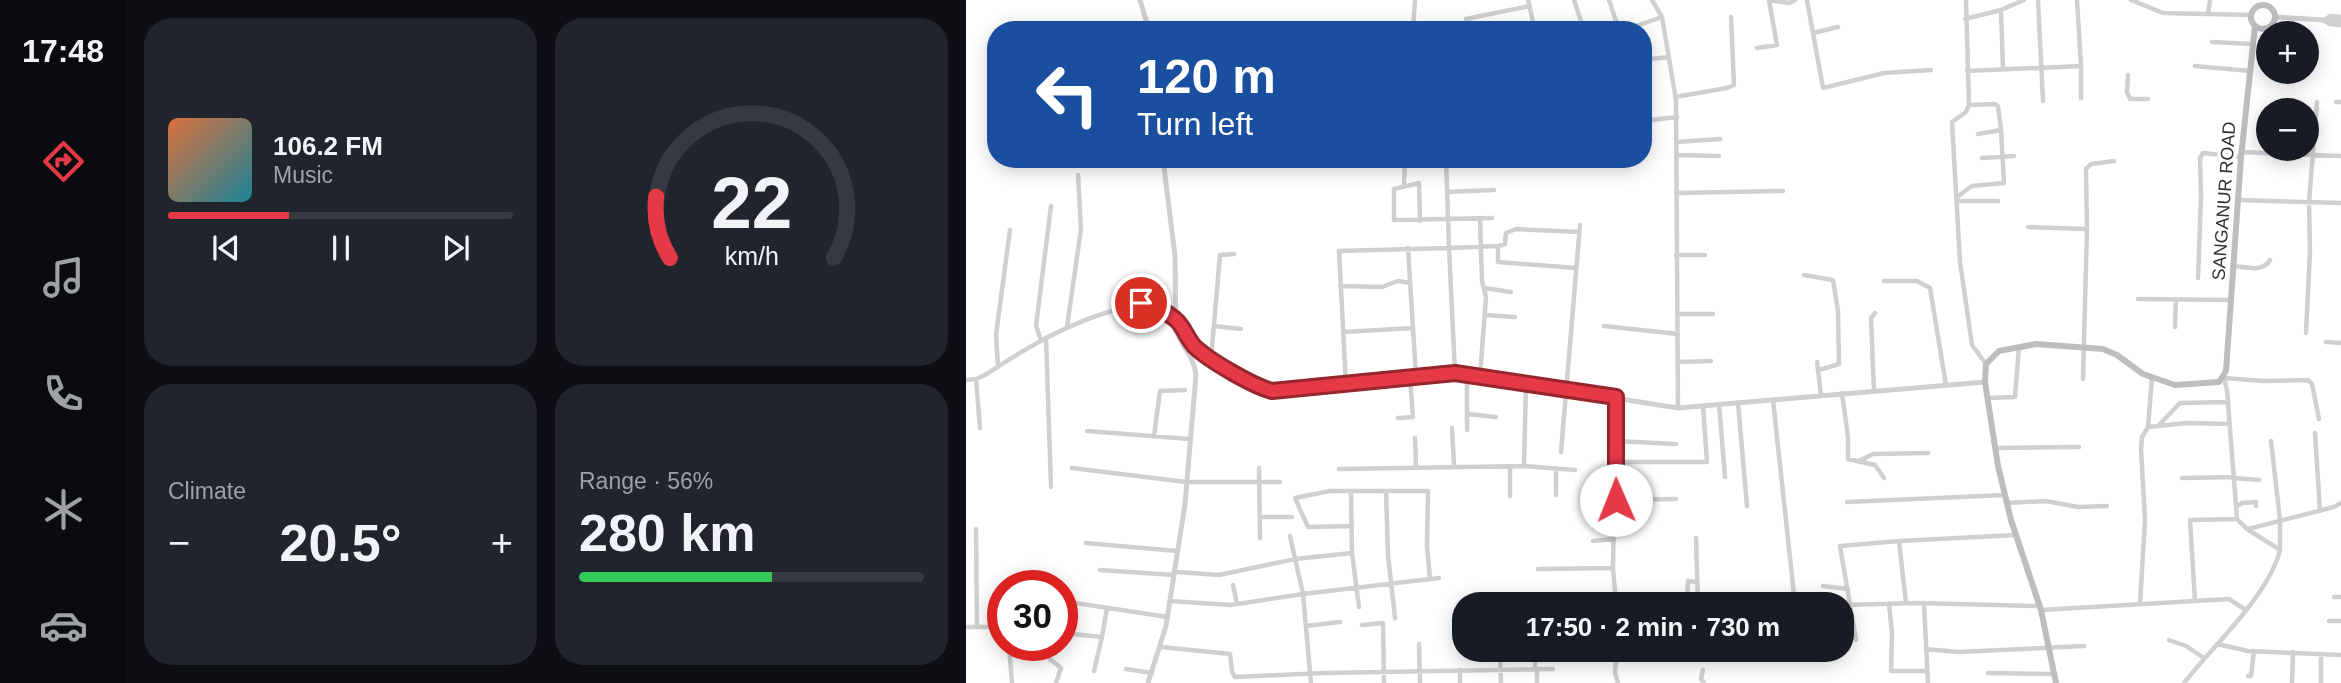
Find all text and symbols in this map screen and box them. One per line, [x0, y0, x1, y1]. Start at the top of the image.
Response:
map controls [2256, 21, 2319, 161]
button: + [2256, 21, 2319, 84]
text: 17:48 [22, 33, 104, 69]
icon: left [1022, 49, 1113, 140]
text: 120 m [1137, 49, 1276, 103]
button: − [2256, 98, 2319, 161]
text: Turn left [1137, 106, 1253, 142]
street label: SANGANUR ROAD [2208, 121, 2240, 281]
text: 106.2 FM [273, 131, 383, 161]
icon: directions [39, 137, 88, 186]
text: Music [273, 162, 333, 188]
text: 22 [711, 163, 792, 244]
icon: previous [207, 229, 245, 267]
icon: pause [322, 229, 360, 267]
icon: next [437, 229, 475, 267]
text: km/h [724, 242, 779, 270]
icon: music [39, 253, 88, 302]
pin [1111, 273, 1171, 333]
icon: arrive [1122, 284, 1160, 322]
icon: phone [39, 369, 88, 418]
position arrow [1579, 463, 1653, 537]
text: Range · 56% [579, 468, 713, 494]
text: Climate [168, 478, 246, 504]
icon: climate [39, 485, 88, 534]
text: 280 km [579, 504, 755, 562]
text: 20.5° [279, 514, 402, 572]
text: − [168, 522, 190, 564]
text: + [491, 522, 513, 564]
speed limit sign: 30 [987, 570, 1078, 661]
icon: car [39, 601, 88, 650]
text: 17:50 · 2 min · 730 m [1526, 612, 1780, 642]

